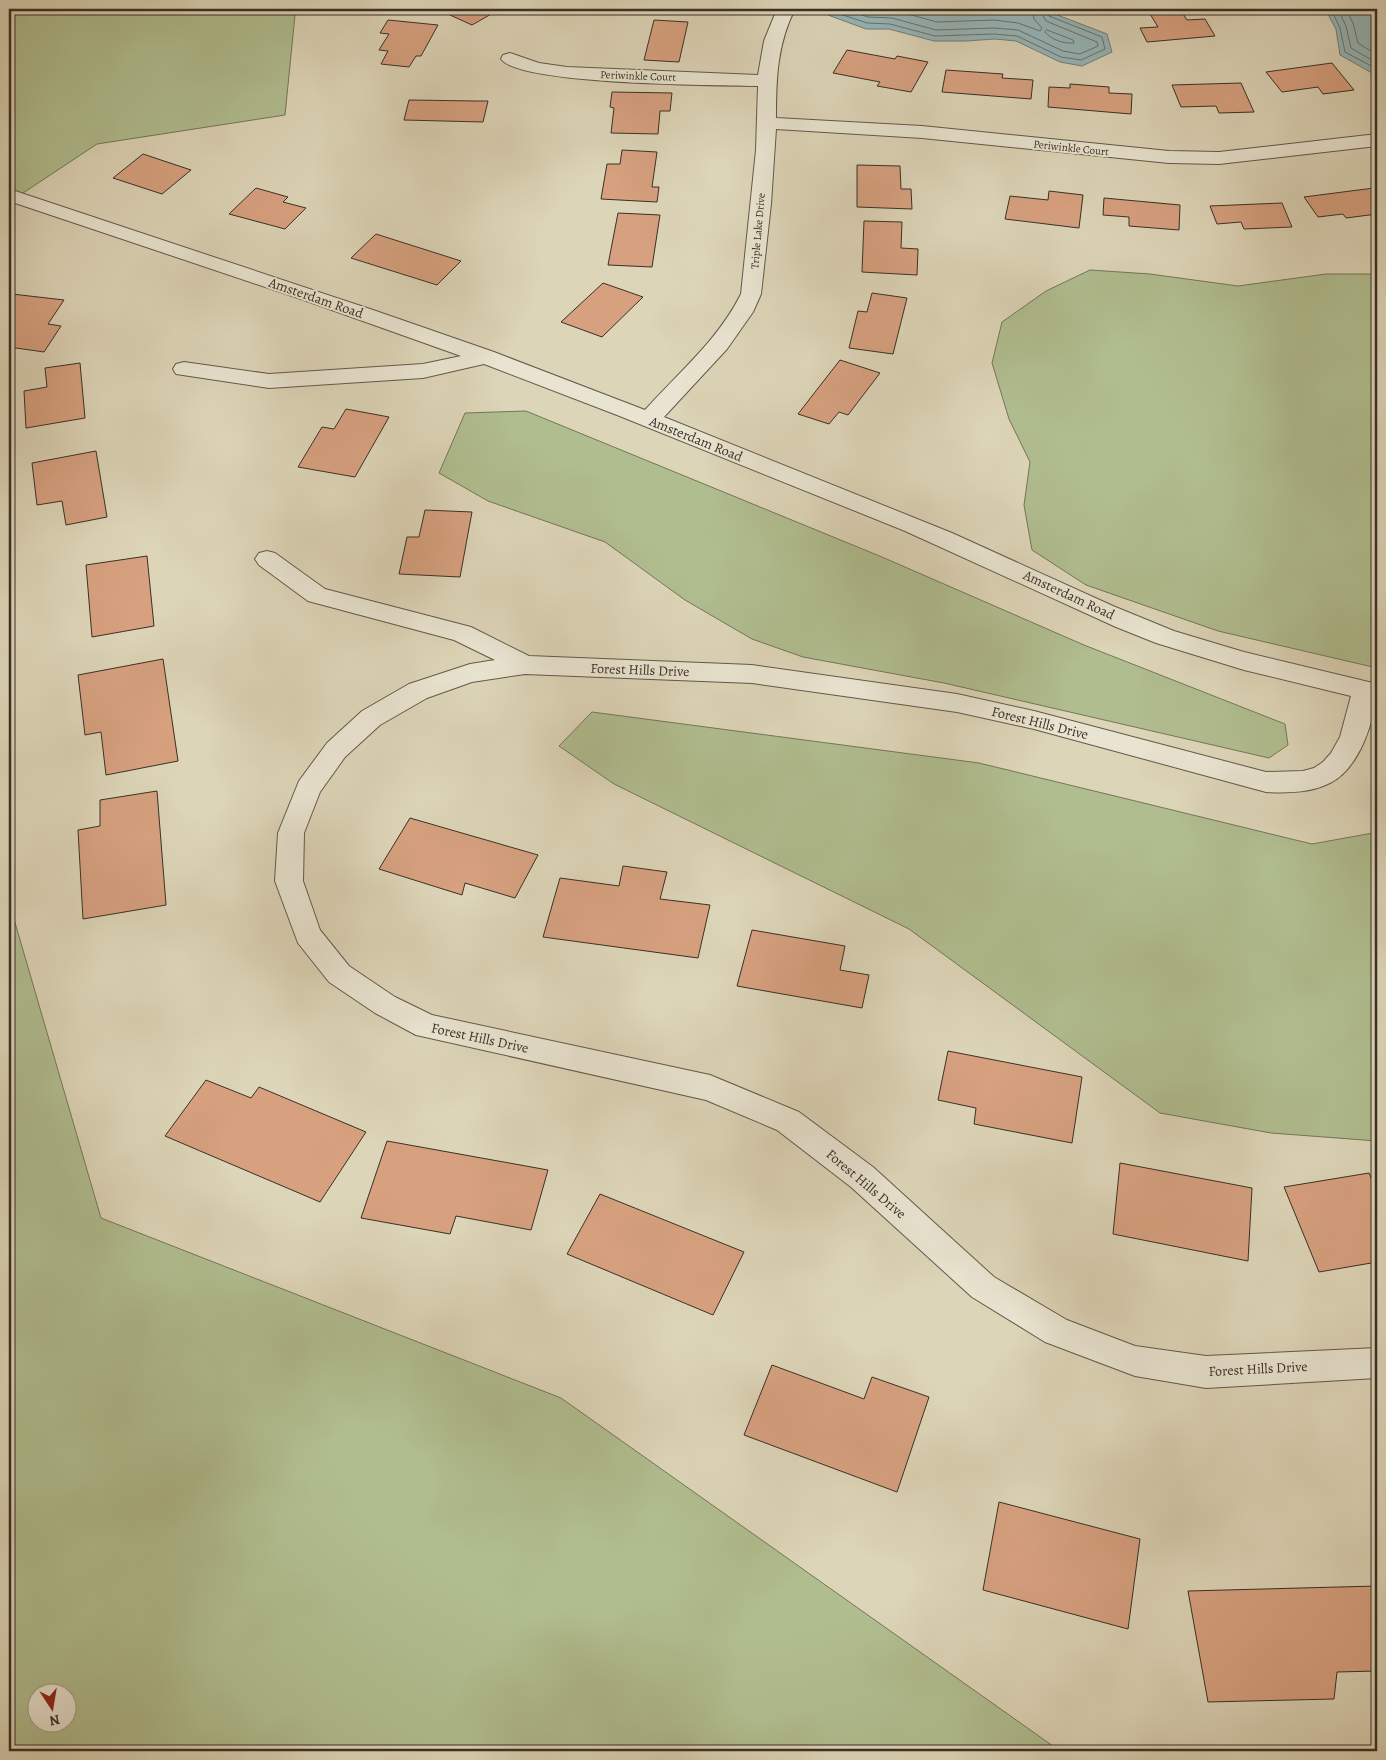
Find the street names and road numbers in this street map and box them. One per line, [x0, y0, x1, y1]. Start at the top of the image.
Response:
street label: Periwinkle Court [600, 67, 677, 85]
street label: Periwinkle Court [1032, 137, 1110, 159]
street label: Triple Lake Drive [747, 192, 769, 270]
street label: Amsterdam Road [265, 273, 366, 323]
street label: Amsterdam Road [646, 411, 746, 467]
street label: Amsterdam Road [1019, 565, 1118, 625]
street label: Forest Hills Drive [590, 659, 690, 681]
street label: Forest Hills Drive [990, 702, 1090, 744]
street label: Forest Hills Drive [430, 1018, 530, 1058]
street label: Forest Hills Drive [822, 1145, 910, 1223]
street label: Forest Hills Drive [1208, 1357, 1308, 1381]

